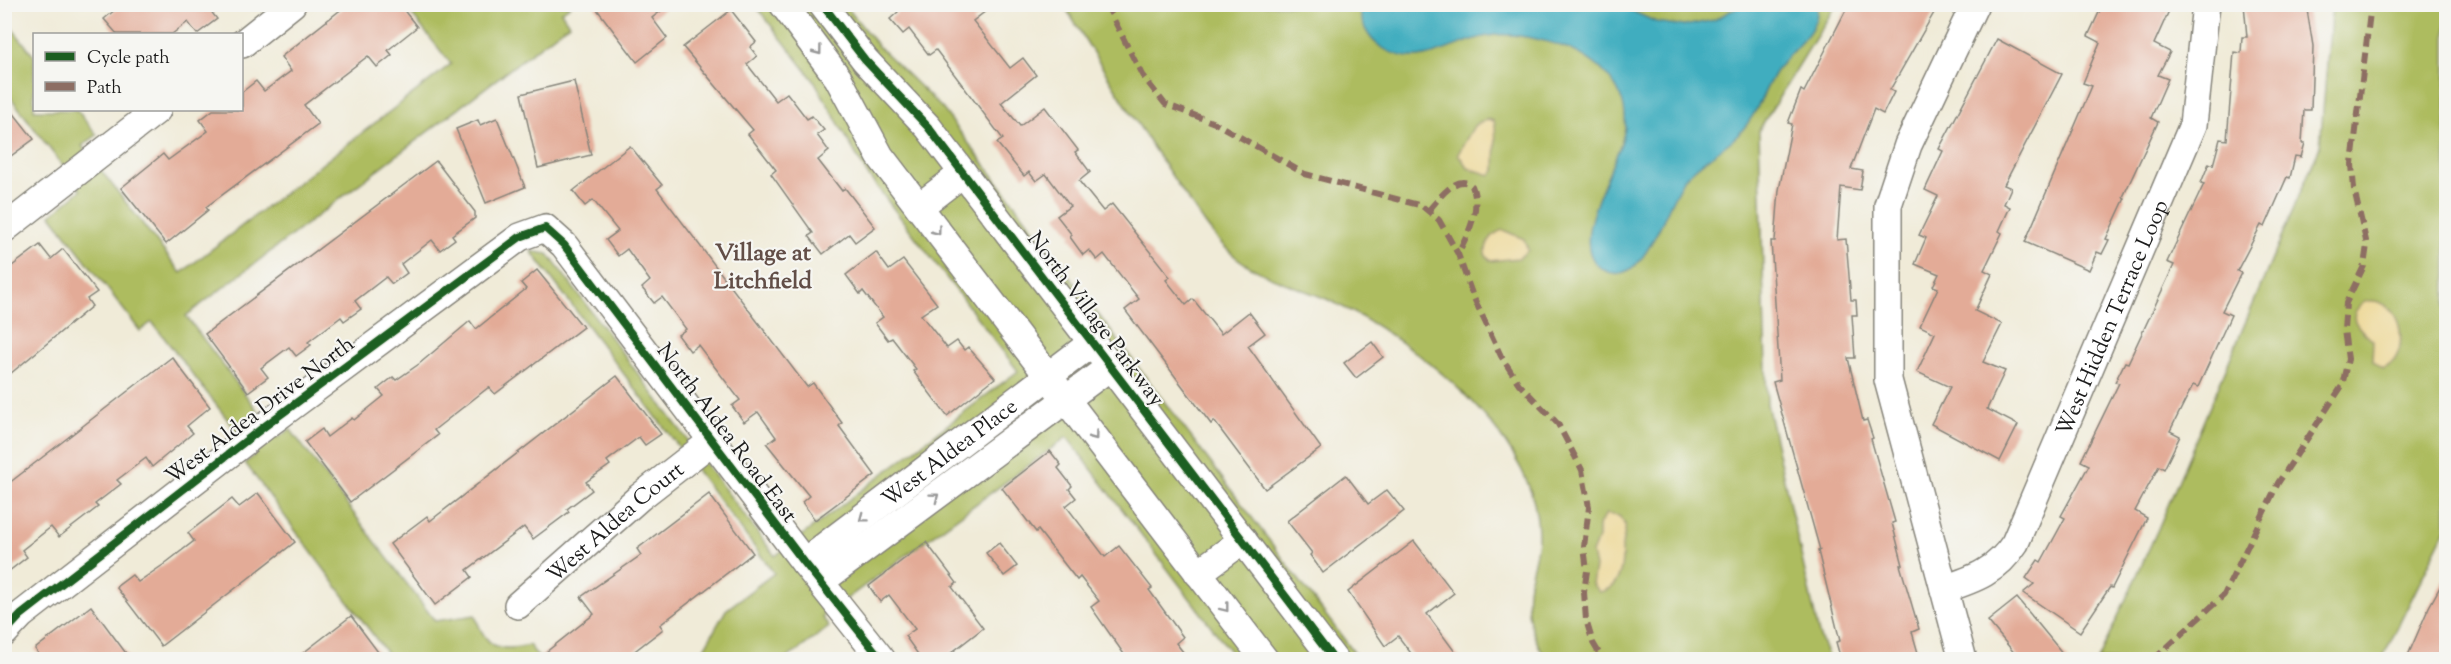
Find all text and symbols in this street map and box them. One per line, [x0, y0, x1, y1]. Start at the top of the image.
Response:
legend [33, 33, 243, 111]
one-way arrow [811, 45, 822, 56]
text: Cycle path [87, 46, 170, 72]
text: Path [87, 76, 122, 102]
street label: West Hidden Terrace Loop [2049, 195, 2178, 442]
one-way arrow [930, 224, 941, 235]
street label: North Village Parkway [1018, 226, 1171, 414]
district label: Village at Litchfield [714, 237, 813, 299]
street label: West Aldea Drive North [159, 329, 362, 493]
street label: North Aldea Road East [647, 337, 804, 531]
street label: West Aldea Place [876, 392, 1025, 516]
one-way arrow [1086, 429, 1097, 440]
street label: West Aldea Court [541, 455, 692, 591]
one-way arrow [928, 494, 939, 505]
one-way arrow [858, 510, 869, 521]
one-way arrow [1218, 601, 1229, 612]

